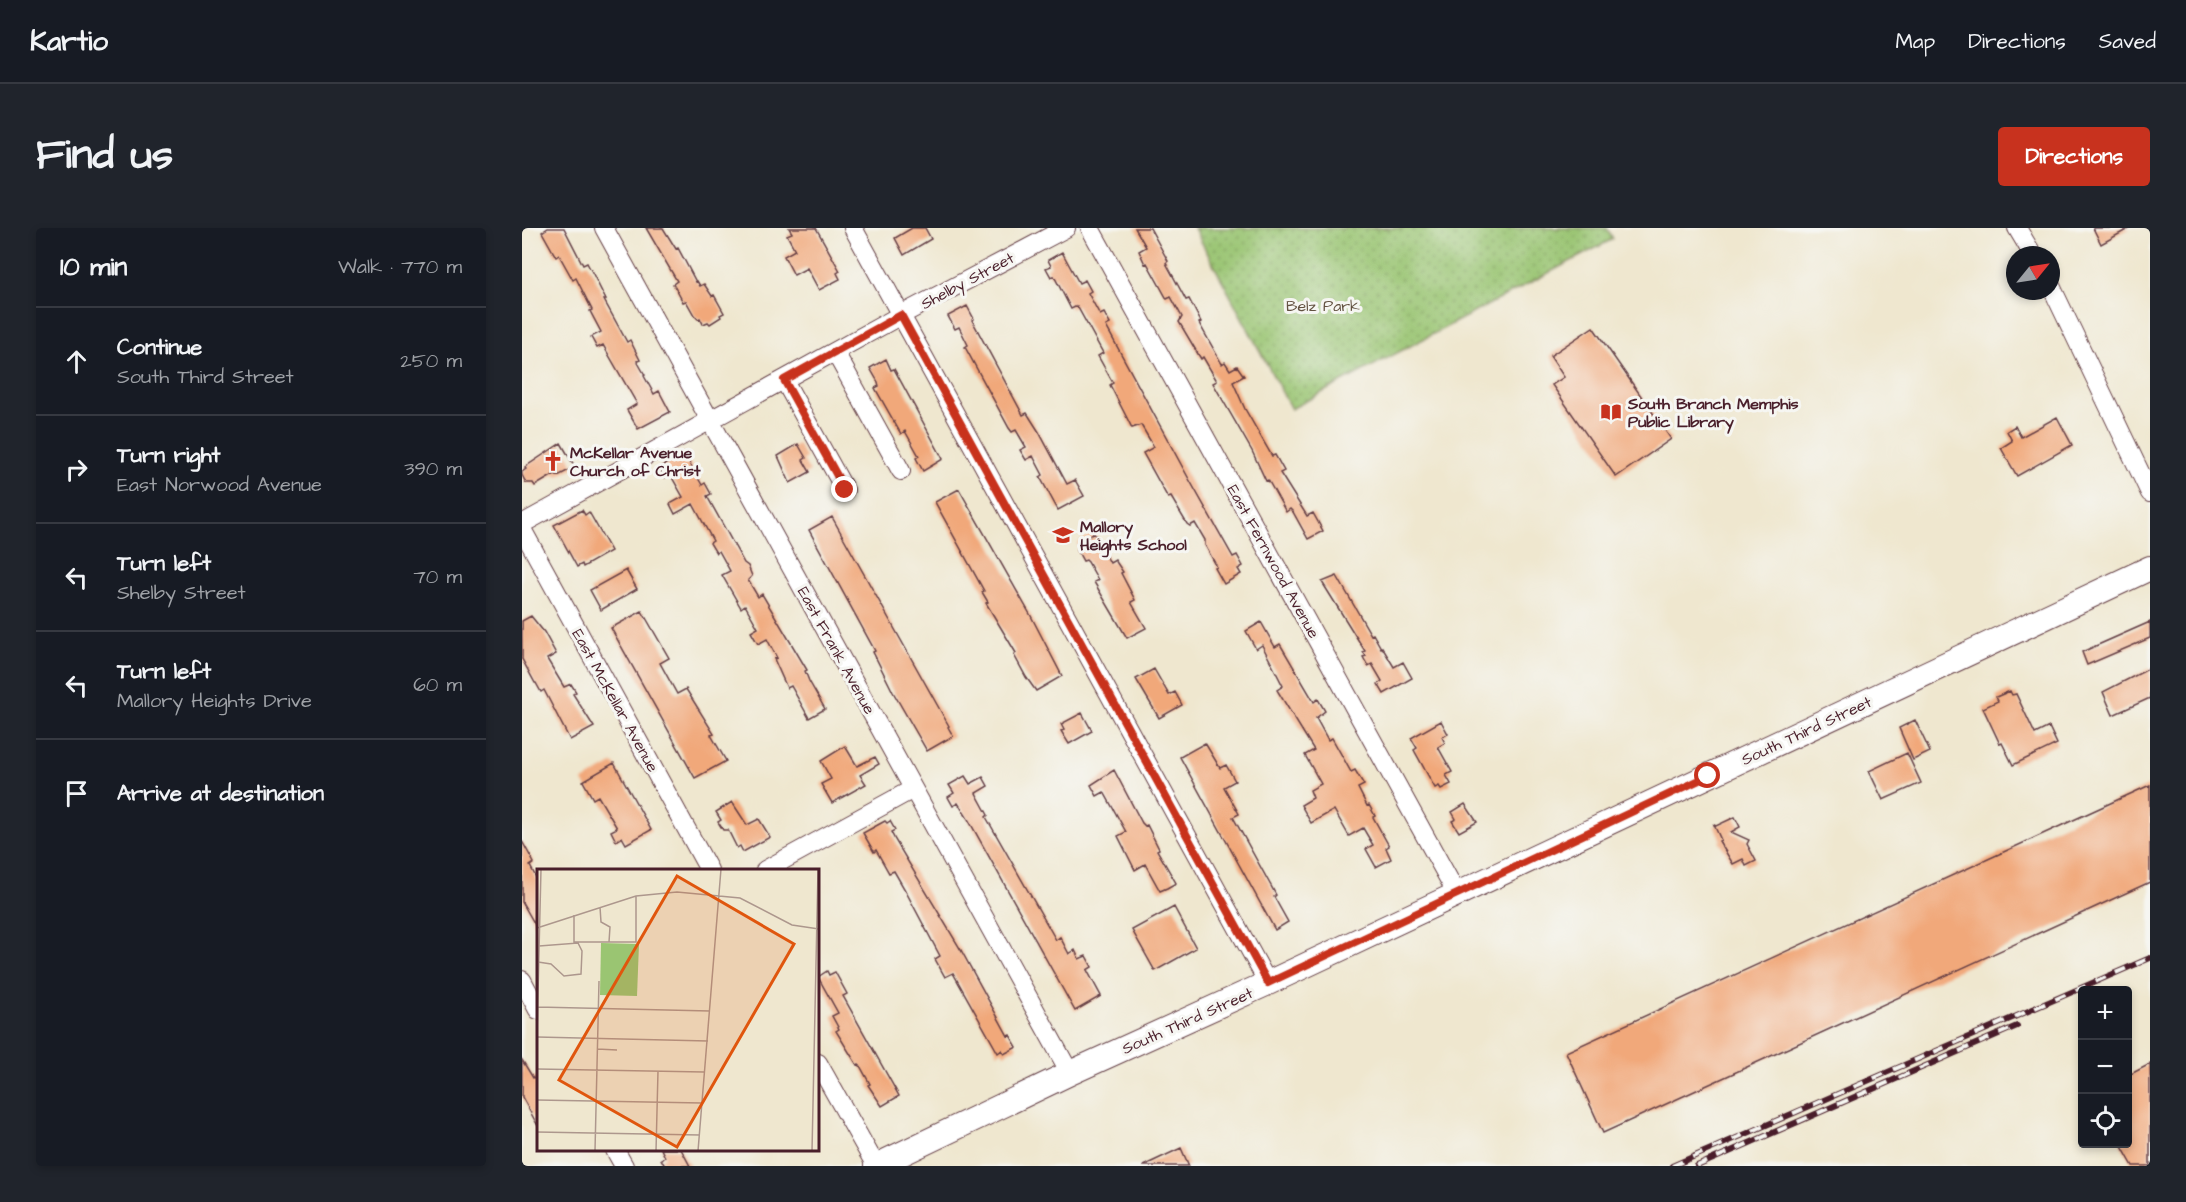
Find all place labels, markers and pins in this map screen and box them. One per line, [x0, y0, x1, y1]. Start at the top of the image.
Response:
place label: South Branch Memphis Public Library [1627, 393, 1799, 434]
library icon: South Branch Memphis Public Library [1599, 400, 1623, 424]
place label: McKellar Avenue Church of Christ [570, 442, 701, 482]
church icon: McKellar Avenue Church of Christ [541, 449, 565, 473]
place label: Mallory Heights School [1080, 516, 1187, 558]
school or university icon: Mallory Heights School [1051, 523, 1075, 547]

